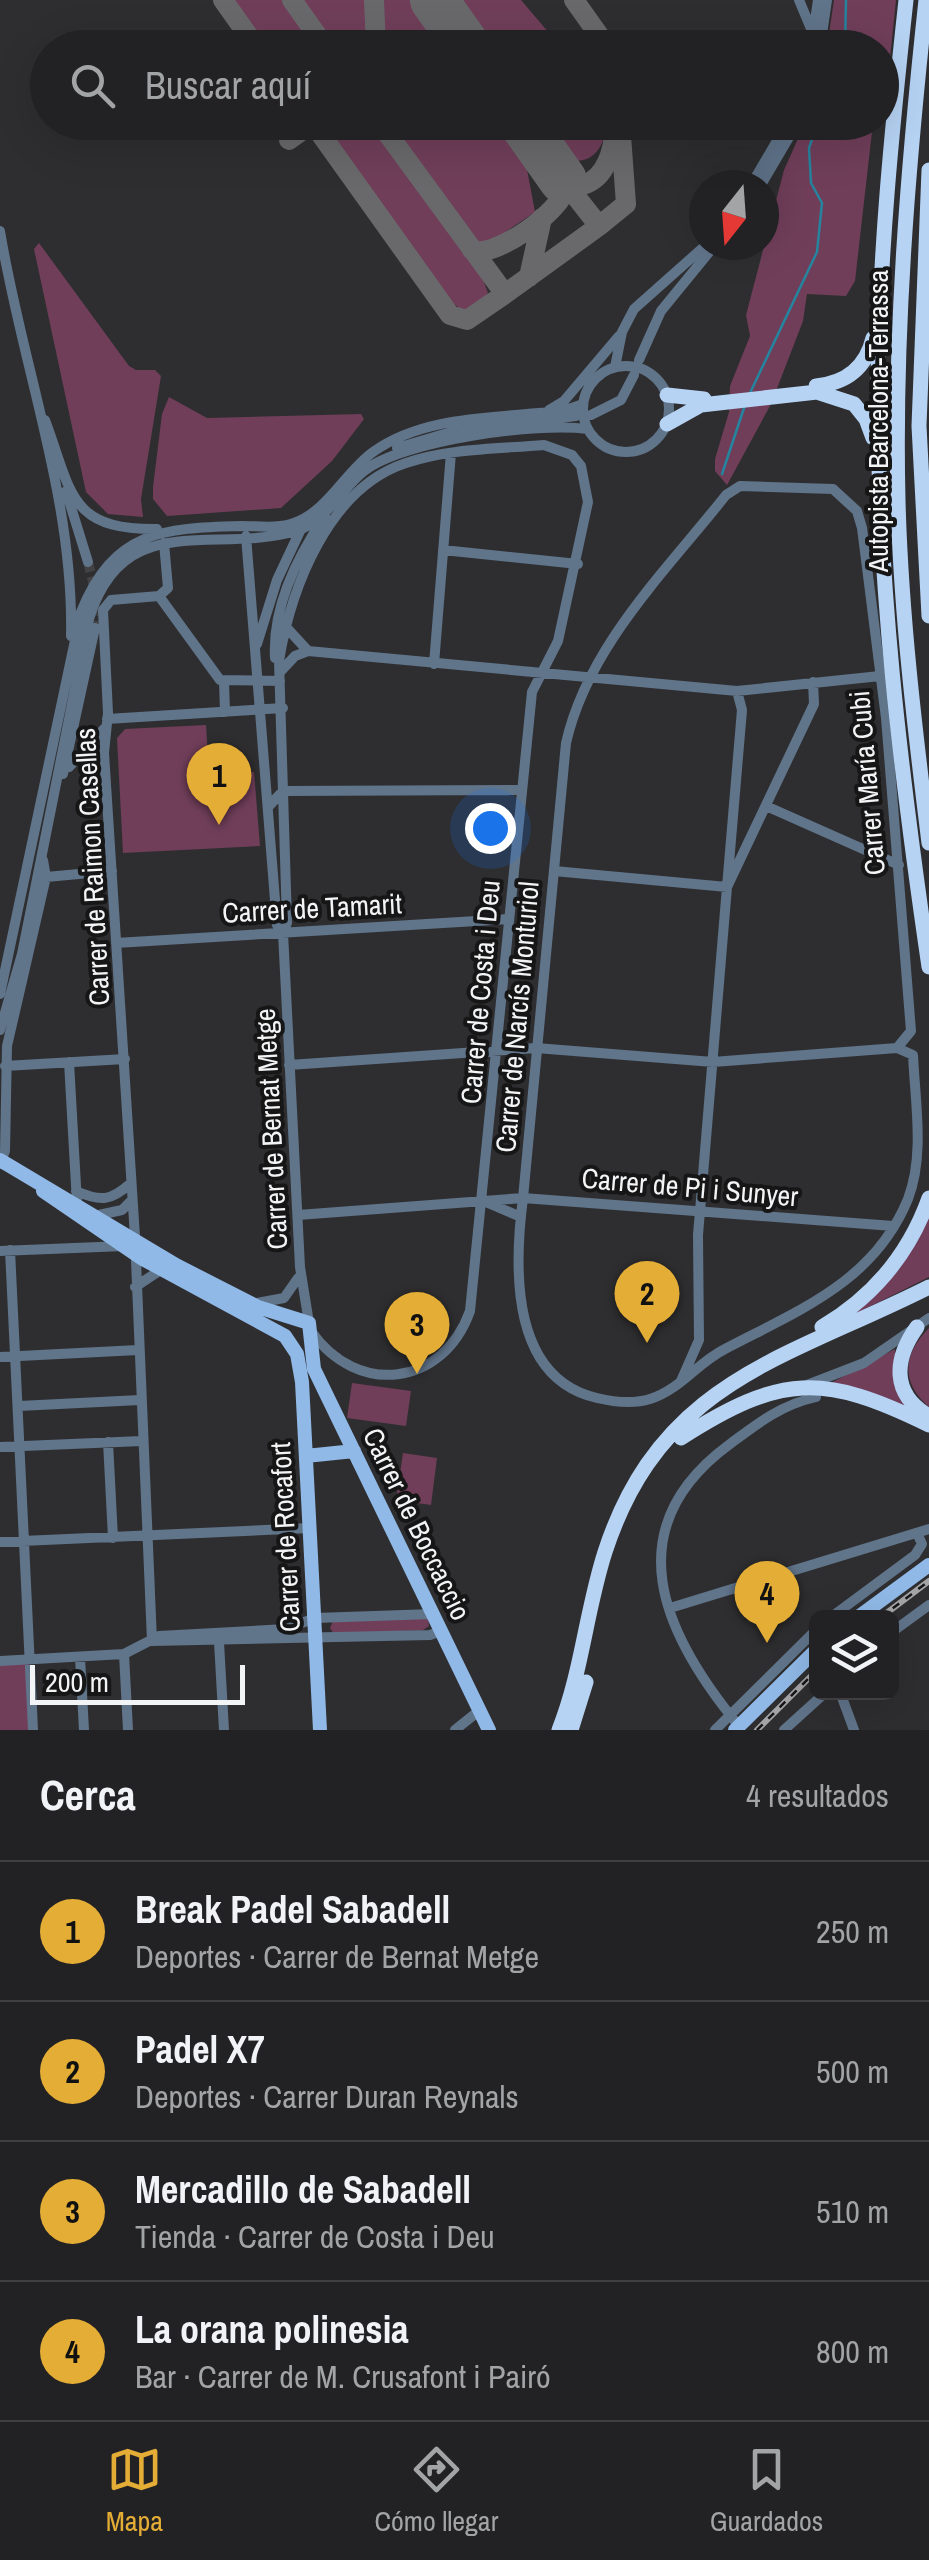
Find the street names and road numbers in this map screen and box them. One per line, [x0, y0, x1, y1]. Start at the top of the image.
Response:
street label: Autopista Barcelona-Terrassa [859, 270, 897, 573]
street label: Carrer María Cubi [840, 689, 894, 877]
street label: Carrer de Raimon Casellas [66, 727, 118, 1007]
street label: Carrer de Costa i Deu [451, 878, 509, 1106]
street label: Carrer de Narcís Monturiol [486, 880, 548, 1154]
street label: Carrer de Tamarit [221, 884, 403, 932]
street label: Carrer de Bernat Metge [246, 1008, 296, 1250]
street label: Carrer de Pi i Sunyer [580, 1159, 800, 1215]
street label: Carrer de Boccaccio [354, 1422, 480, 1626]
street label: Carrer de Rocafort [261, 1441, 309, 1633]

